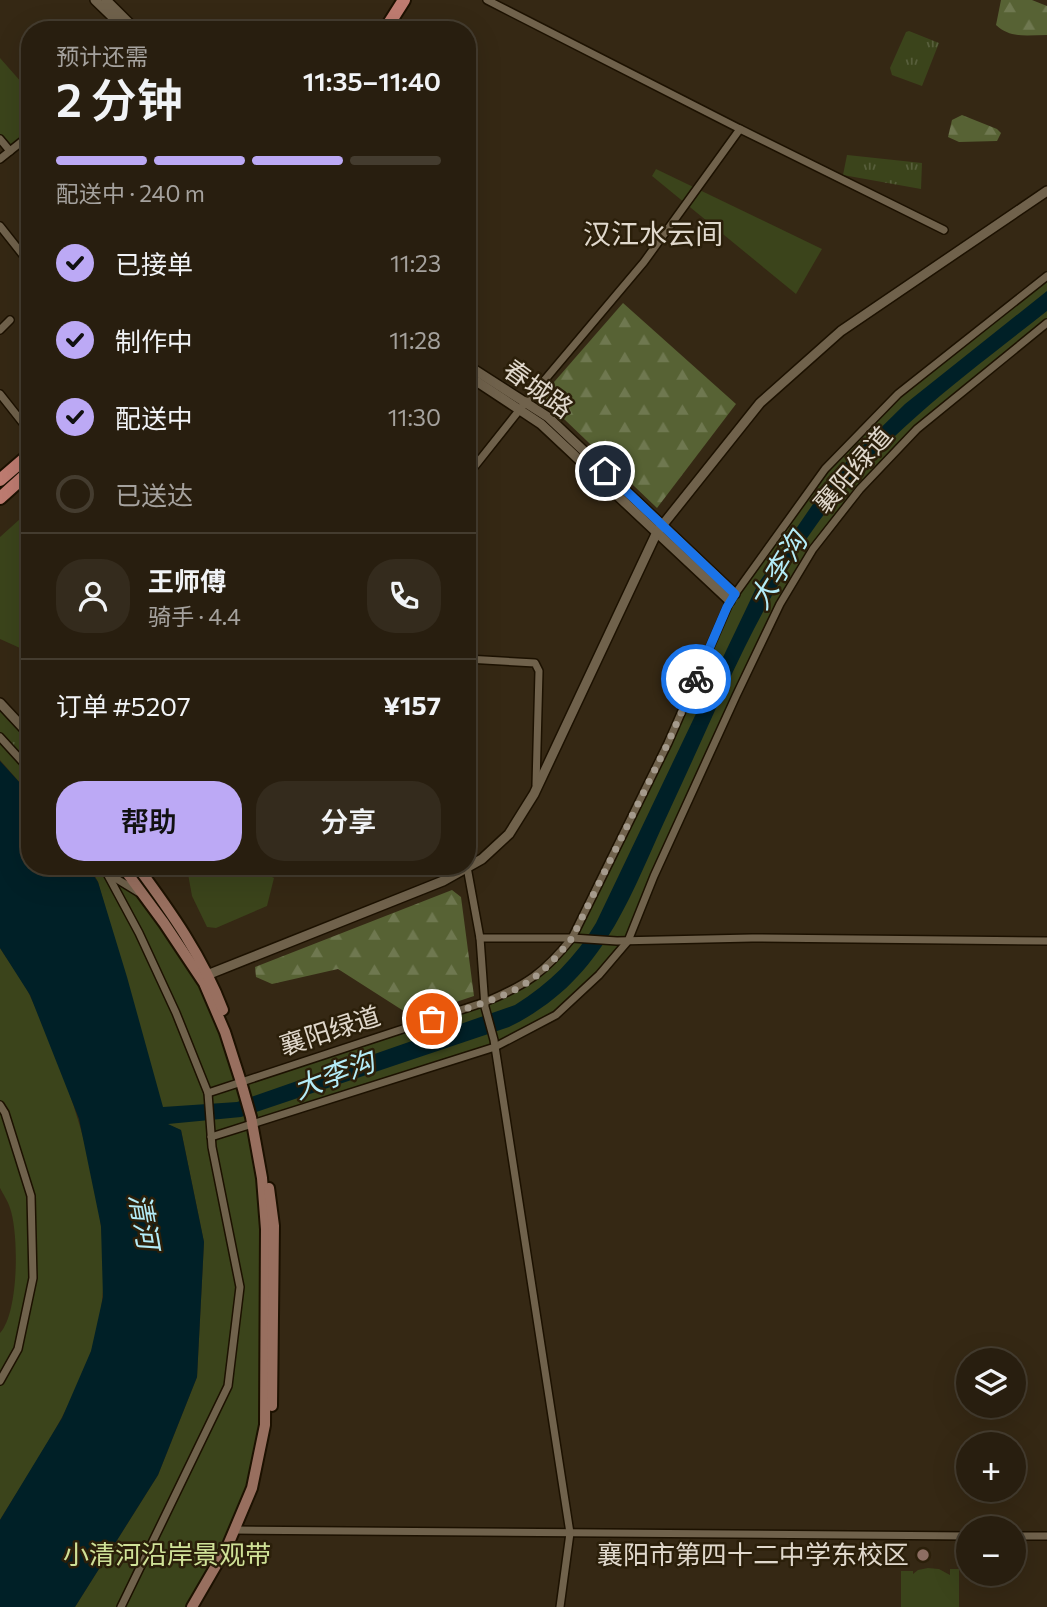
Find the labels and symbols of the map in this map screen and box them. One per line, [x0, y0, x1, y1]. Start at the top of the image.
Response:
district label: 汉江水云间 [583, 216, 723, 250]
street label: 春城路 [498, 352, 580, 423]
street label: 襄阳绿道 [806, 420, 898, 518]
pin [575, 441, 635, 501]
water label: 大李沟 [741, 522, 815, 614]
courier [661, 644, 731, 714]
pin [402, 989, 462, 1049]
street label: 襄阳绿道 [275, 999, 384, 1060]
water label: 大李沟 [288, 1042, 382, 1105]
water label: 清河 [123, 1190, 167, 1256]
park label: 小清河沿岸景观带 [63, 1538, 271, 1569]
place label: 襄阳市第四十二中学东校区 [597, 1538, 909, 1569]
marker: 襄阳市第四十二中学东校区 [915, 1547, 931, 1563]

